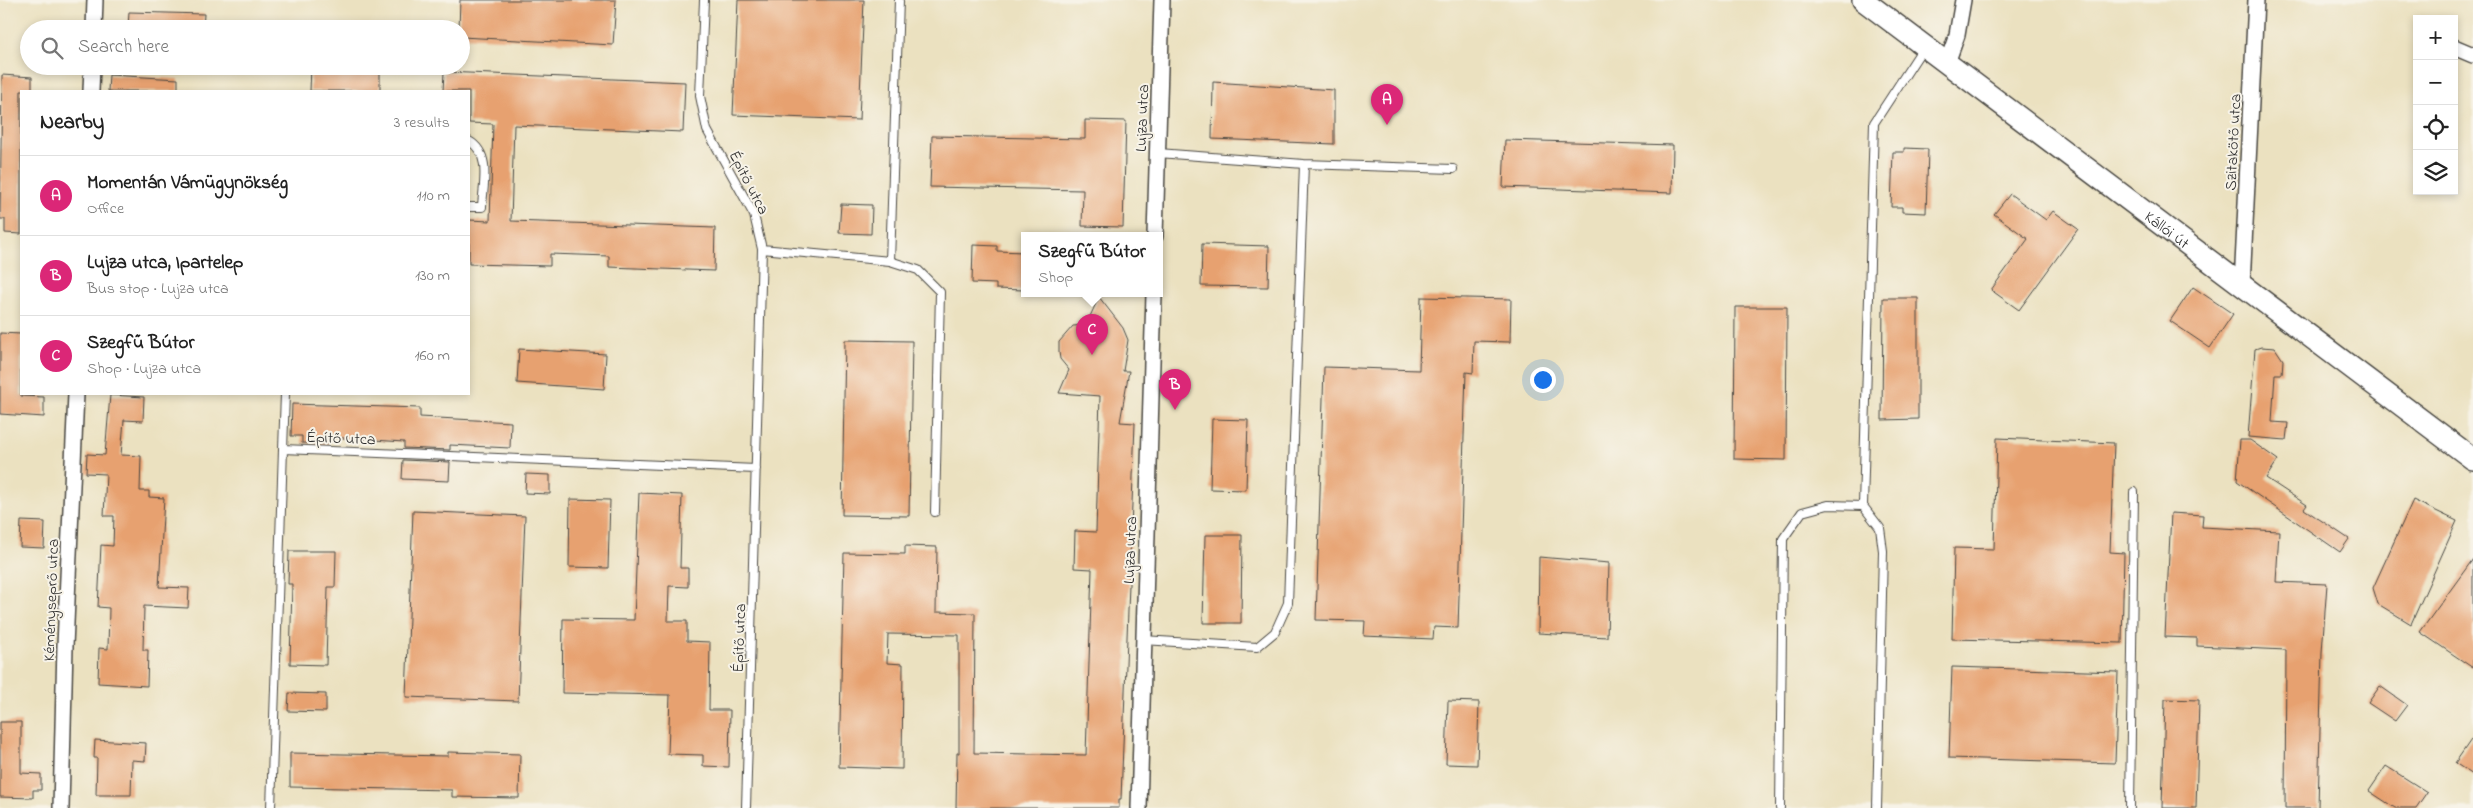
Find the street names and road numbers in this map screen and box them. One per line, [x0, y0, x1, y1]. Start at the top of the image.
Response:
street label: Lujza utca [1130, 84, 1156, 152]
street label: Szitakötő utca [2219, 93, 2249, 191]
street label: Építő utca [722, 147, 775, 219]
street label: Kállói út [2139, 206, 2194, 256]
street label: Építő utca [306, 426, 376, 452]
street label: Lujza utca [1118, 516, 1144, 584]
street label: Kéményseprő utca [38, 538, 66, 662]
street label: Építő utca [727, 603, 753, 673]

